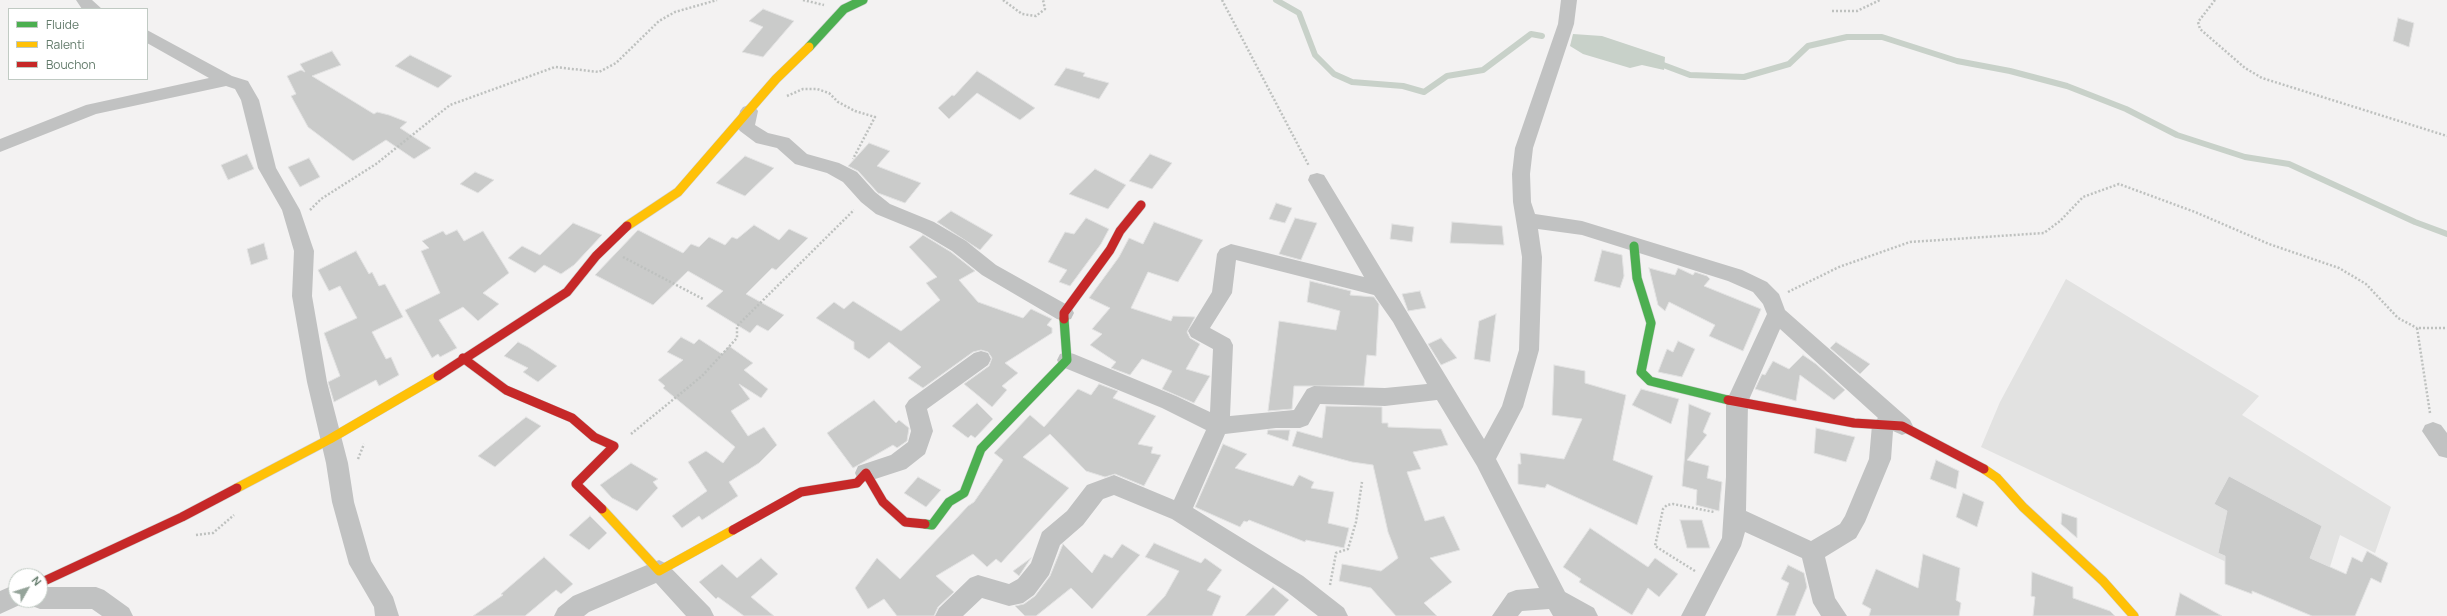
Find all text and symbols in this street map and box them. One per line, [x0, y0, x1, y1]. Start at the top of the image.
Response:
legend [8, 8, 148, 80]
text: Fluide [46, 16, 79, 33]
text: Ralenti [46, 36, 85, 53]
text: Bouchon [46, 56, 96, 73]
north arrow [8, 568, 48, 608]
text: N [29, 573, 45, 589]

